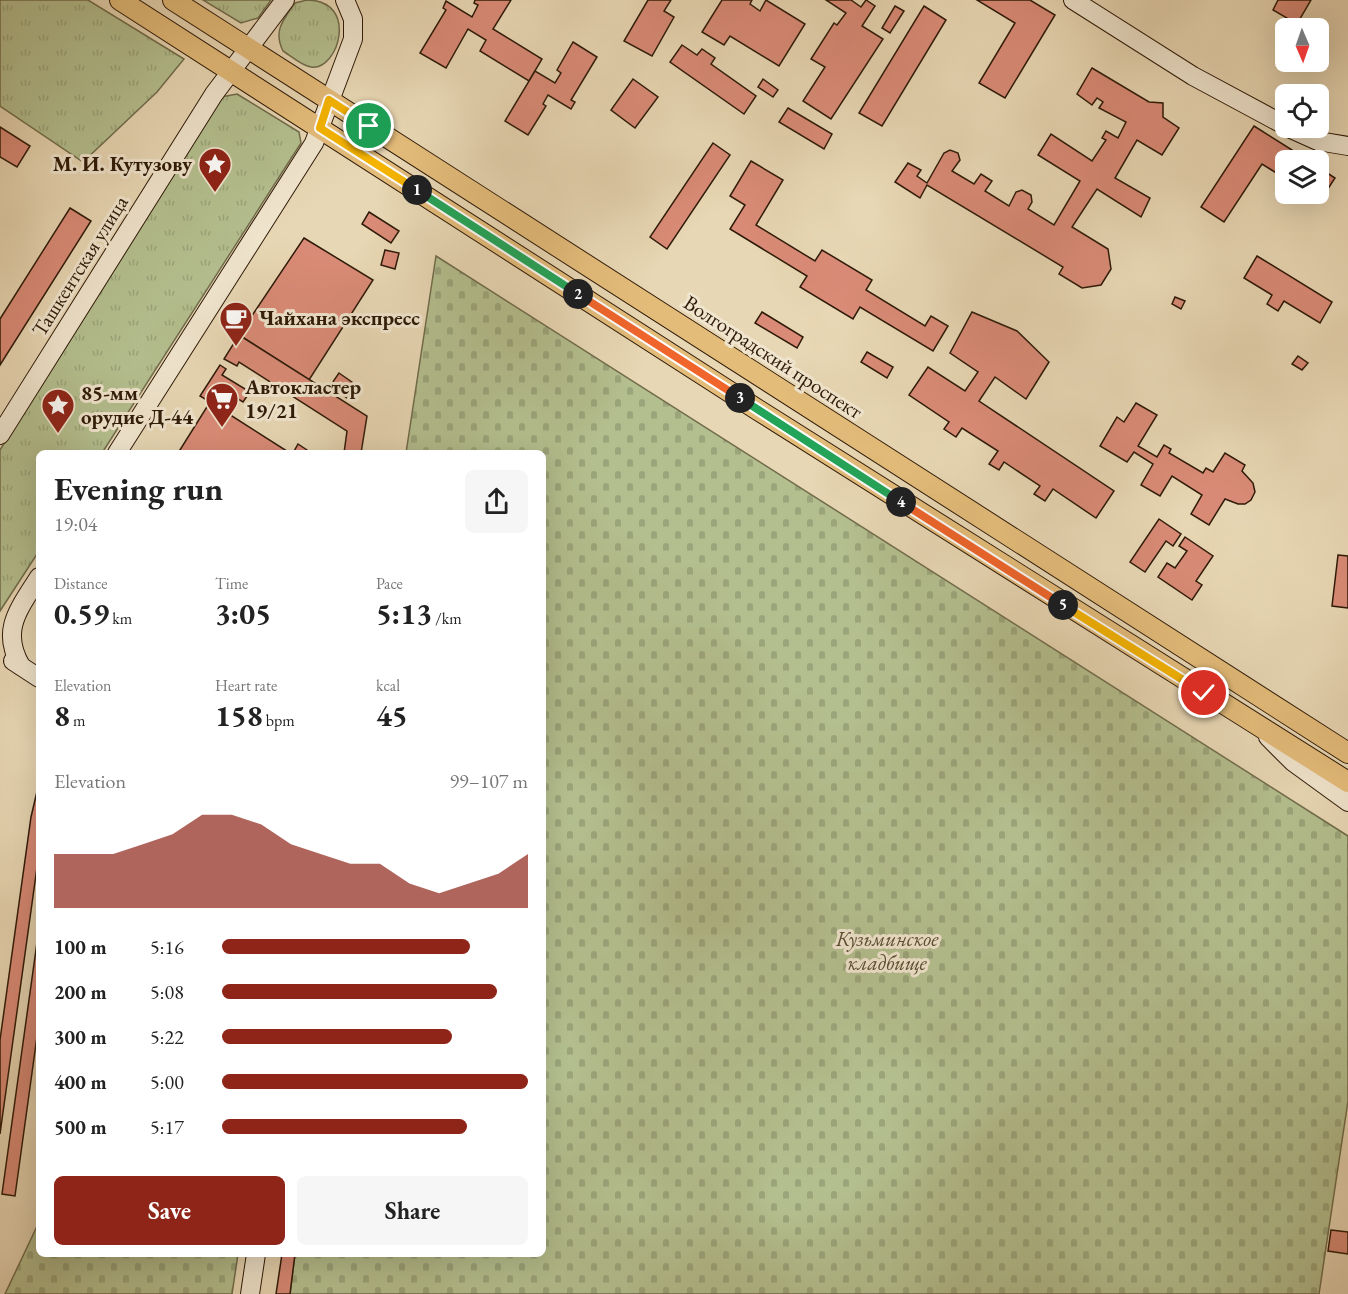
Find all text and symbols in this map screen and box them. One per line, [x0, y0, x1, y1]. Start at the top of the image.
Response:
north arrow [1275, 18, 1329, 72]
map controls [1275, 18, 1329, 204]
button: locate [1275, 84, 1329, 138]
pin [343, 100, 394, 151]
icon: arrive [352, 109, 385, 142]
place icon: М. И. Кутузову [197, 146, 233, 193]
place label: М. И. Кутузову [53, 150, 193, 177]
button: layers [1275, 150, 1329, 204]
pin: 1 [402, 175, 432, 205]
text: 1 [413, 179, 421, 200]
street label: Ташкентская улица [25, 190, 134, 341]
pin: 2 [563, 279, 593, 309]
text: 2 [574, 283, 582, 304]
street label: Волгоградский проспект [679, 289, 868, 425]
cafe icon: Чайхана экспресс [218, 300, 254, 347]
place label: Чайхана экспресс [259, 304, 420, 331]
place label: Автокластер 19/21 [244, 373, 362, 424]
place label: 85-мм орудие Д-44 [81, 379, 194, 430]
supermarket icon: Автокластер 19/21 [204, 381, 240, 428]
pin: 3 [725, 383, 755, 413]
place icon: 85-мм орудие Д-44 [40, 387, 76, 434]
text: 3 [736, 387, 744, 408]
text: Evening run [54, 467, 223, 510]
button: share [465, 470, 528, 533]
pin: 4 [886, 487, 916, 517]
text: 4 [897, 491, 905, 512]
text: 19:04 [54, 511, 97, 537]
text: Distance [54, 573, 107, 594]
text: Time [215, 573, 248, 594]
text: Pace [376, 573, 403, 594]
pin: 5 [1048, 590, 1078, 620]
text: 0.59 [54, 594, 109, 633]
text: 3:05 [215, 594, 271, 633]
text: 5:13 [376, 594, 432, 633]
text: 5 [1059, 594, 1067, 615]
text: km [109, 608, 132, 629]
text: /km [432, 608, 462, 629]
pin [1178, 667, 1229, 718]
text: Elevation [54, 675, 112, 696]
text: Heart rate [215, 675, 277, 696]
text: kcal [376, 675, 400, 696]
icon: check [1187, 676, 1220, 709]
text: 8 [54, 696, 70, 735]
text: 158 [215, 696, 263, 735]
text: 45 [376, 696, 408, 735]
text: m [70, 710, 86, 731]
text: bpm [263, 710, 295, 731]
text: Elevation [54, 768, 126, 794]
text: 99–107 m [449, 768, 528, 794]
park label: Кузьминское кладбище [835, 925, 939, 976]
text: 100 m [54, 934, 107, 960]
text: 5:16 [150, 934, 184, 960]
text: 200 m [54, 979, 107, 1005]
text: 5:08 [150, 979, 184, 1005]
text: 300 m [54, 1024, 107, 1050]
text: 5:22 [150, 1024, 184, 1050]
text: 400 m [54, 1069, 107, 1095]
text: 5:00 [150, 1069, 184, 1095]
text: 500 m [54, 1114, 107, 1140]
text: 5:17 [150, 1114, 184, 1140]
button: Save [54, 1176, 285, 1245]
button: Share [297, 1176, 528, 1245]

